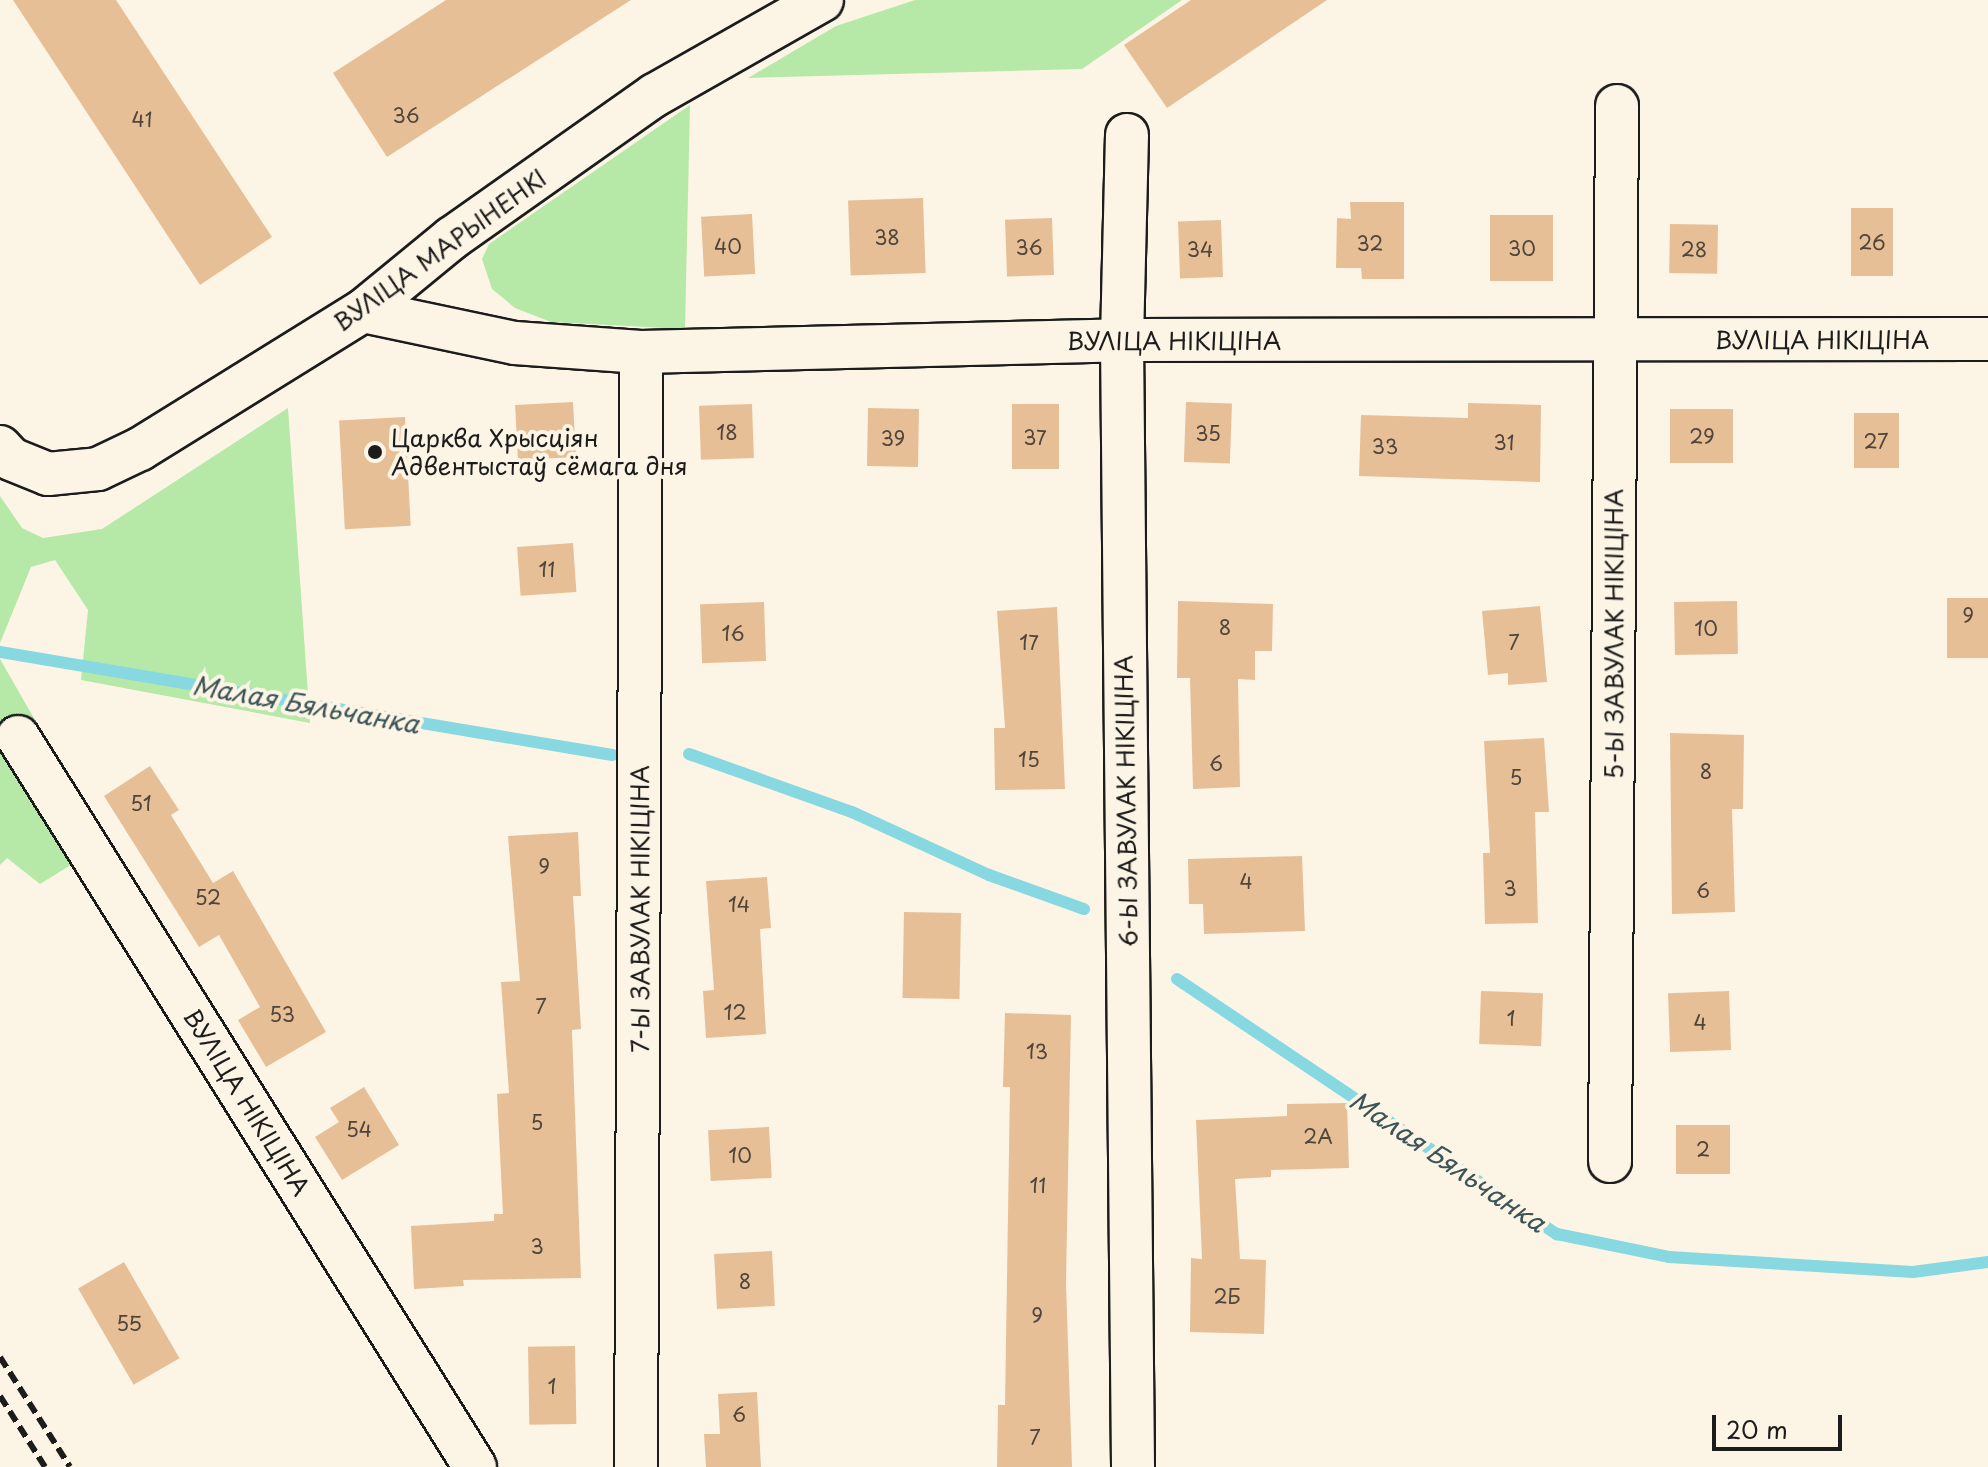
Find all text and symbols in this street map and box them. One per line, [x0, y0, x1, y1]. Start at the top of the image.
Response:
house number: 36 [392, 103, 420, 127]
house number: 41 [132, 107, 152, 131]
street label: ВУЛІЦА МАРЫНЕНКІ [328, 163, 552, 337]
house number: 38 [874, 225, 900, 249]
house number: 26 [1858, 230, 1886, 254]
house number: 32 [1357, 231, 1383, 255]
house number: 40 [714, 234, 742, 258]
house number: 36 [1015, 235, 1043, 259]
house number: 30 [1508, 236, 1536, 260]
house number: 34 [1187, 237, 1213, 261]
house number: 28 [1681, 237, 1707, 261]
street label: ВУЛІЦА НІКІЦІНА [1715, 326, 1929, 354]
street label: ВУЛІЦА НІКІЦІНА [1067, 327, 1281, 355]
house number: 18 [716, 420, 738, 444]
house number: 35 [1195, 421, 1221, 445]
place label: Царква Хрысціян Адвентыстаў сёмага дня [391, 424, 689, 480]
house number: 29 [1689, 424, 1715, 448]
house number: 37 [1023, 425, 1047, 449]
house number: 39 [881, 426, 905, 450]
house number: 27 [1864, 429, 1888, 453]
house number: 31 [1494, 430, 1514, 454]
house number: 33 [1372, 434, 1398, 458]
marker: Царква Хрысціян Адвентыстаў сёмага дня [366, 443, 384, 461]
street label: 5-Ы ЗАВУЛАК НІКІЦІНА [1600, 487, 1628, 781]
house number: 11 [539, 557, 555, 581]
house number: 9 [1962, 603, 1974, 627]
house number: 8 [1219, 615, 1231, 639]
house number: 10 [1694, 616, 1718, 640]
house number: 16 [722, 621, 744, 645]
house number: 17 [1019, 630, 1039, 654]
house number: 7 [1508, 630, 1520, 654]
street label: 6-Ы ЗАВУЛАК НІКІЦІНА [1109, 653, 1143, 949]
water label: Малая Бяльчанка [190, 669, 422, 739]
house number: 15 [1018, 747, 1040, 771]
house number: 6 [1209, 751, 1223, 775]
house number: 8 [1700, 759, 1712, 783]
street label: 7-Ы ЗАВУЛАК НІКІЦІНА [626, 763, 654, 1055]
house number: 5 [1510, 765, 1522, 789]
house number: 51 [130, 791, 152, 815]
house number: 9 [538, 854, 550, 878]
house number: 4 [1239, 869, 1253, 893]
house number: 3 [1503, 876, 1517, 900]
house number: 6 [1696, 878, 1710, 902]
house number: 52 [195, 885, 221, 909]
house number: 14 [728, 892, 750, 916]
house number: 7 [535, 994, 547, 1018]
house number: 12 [723, 1000, 747, 1024]
house number: 53 [269, 1002, 295, 1026]
street label: ВУЛІЦА НІКІЦІНА [178, 1003, 316, 1201]
house number: 1 [1507, 1006, 1515, 1030]
house number: 4 [1693, 1010, 1707, 1034]
house number: 13 [1026, 1039, 1048, 1063]
water label: Малая Бяльчанка [1344, 1084, 1552, 1238]
house number: 5 [531, 1110, 543, 1134]
house number: 54 [346, 1117, 372, 1141]
house number: 2А [1303, 1124, 1333, 1148]
house number: 2 [1696, 1137, 1710, 1161]
house number: 10 [728, 1143, 752, 1167]
house number: 11 [1030, 1173, 1046, 1197]
house number: 3 [530, 1234, 544, 1258]
house number: 8 [739, 1269, 751, 1293]
house number: 2Б [1213, 1284, 1241, 1308]
house number: 9 [1031, 1303, 1043, 1327]
house number: 55 [116, 1311, 142, 1335]
house number: 1 [548, 1374, 556, 1398]
scale bar [1716, 1399, 1846, 1449]
house number: 6 [732, 1402, 746, 1426]
text: 20 m [1726, 1411, 1788, 1447]
house number: 7 [1029, 1425, 1041, 1449]

